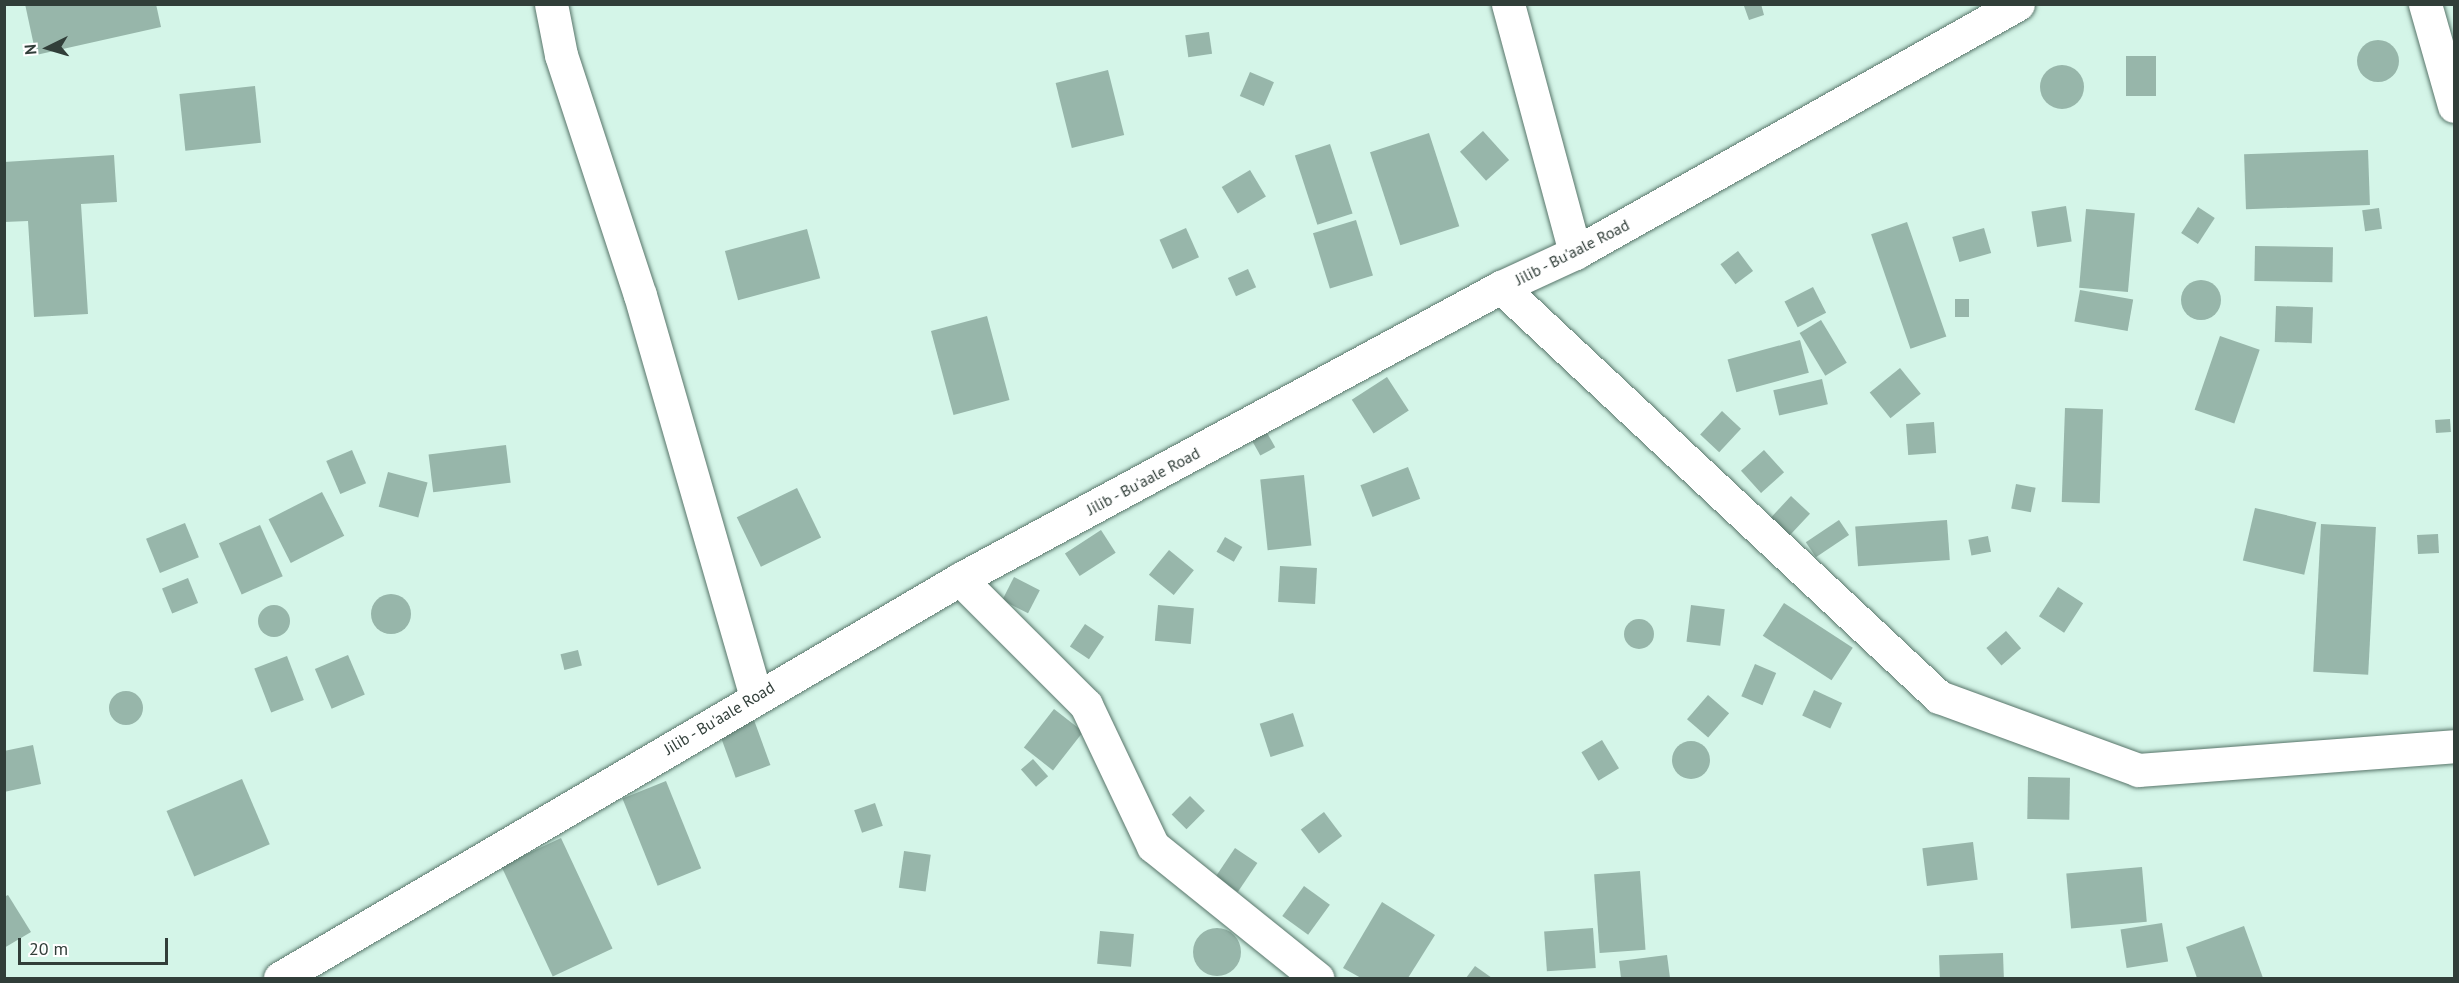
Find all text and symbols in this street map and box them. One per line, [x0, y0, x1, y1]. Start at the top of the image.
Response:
north arrow [18, 18, 78, 78]
text: N [20, 43, 40, 56]
street label: Jilib - Bu'aale Road [1511, 214, 1633, 290]
street label: Jilib - Bu'aale Road [1082, 442, 1204, 520]
street label: Jilib - Bu'aale Road [659, 677, 779, 759]
scale bar [21, 926, 171, 964]
text: 20 m [29, 937, 68, 960]

